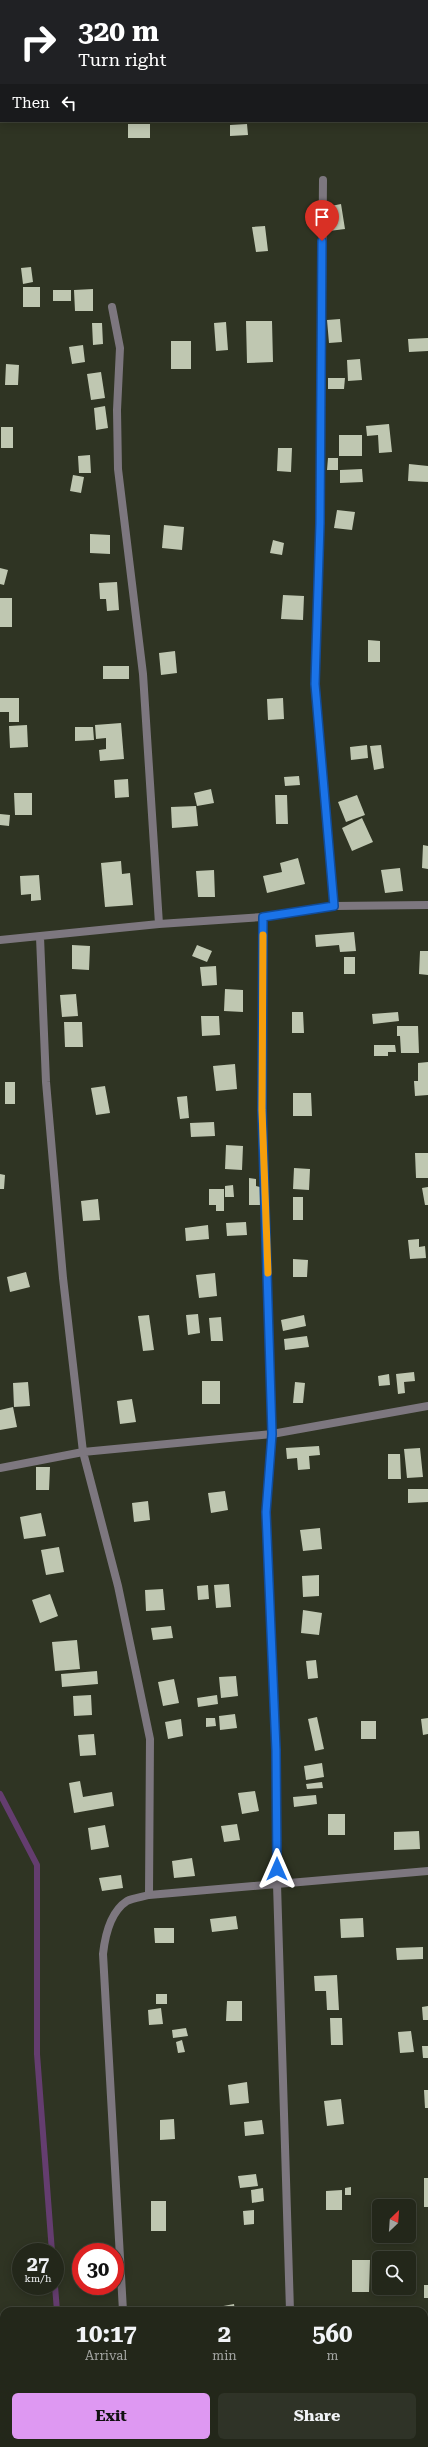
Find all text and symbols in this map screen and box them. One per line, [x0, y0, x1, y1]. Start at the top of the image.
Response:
text: 320 m [78, 15, 159, 48]
icon: right [12, 16, 64, 68]
text: Turn right [78, 49, 166, 70]
icon: left [58, 92, 80, 114]
text: Then [12, 94, 50, 112]
pin [305, 200, 339, 241]
icon: arrive [311, 206, 333, 228]
position arrow [256, 1848, 298, 1890]
north arrow [372, 2199, 416, 2243]
map controls [372, 2199, 416, 2295]
speed limit sign: 30 [72, 2243, 124, 2295]
button: search [372, 2251, 416, 2295]
text: 27 [27, 2252, 49, 2276]
text: km/h [25, 2273, 51, 2284]
text: 10:17 [76, 2320, 137, 2348]
text: 2 [218, 2320, 231, 2348]
text: 560 [312, 2320, 353, 2348]
text: Arrival [85, 2348, 127, 2363]
text: min [212, 2348, 237, 2363]
text: m [326, 2348, 338, 2363]
button: Exit [12, 2393, 210, 2439]
button: Share [218, 2393, 416, 2439]

